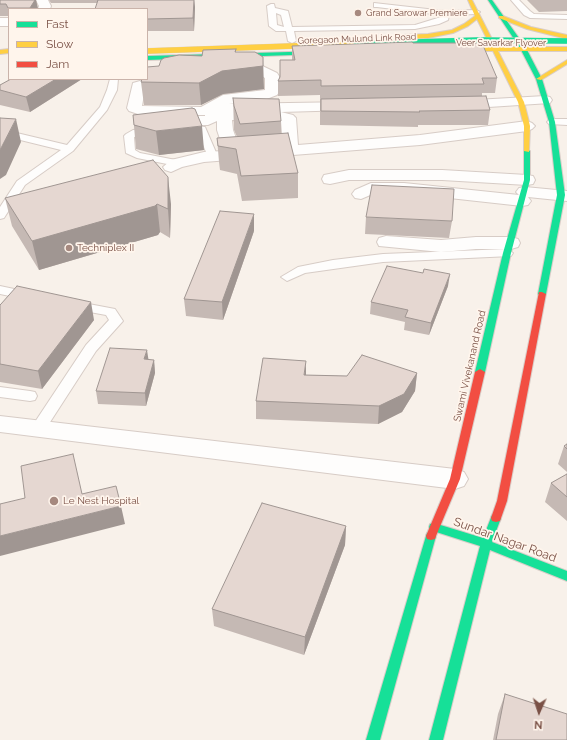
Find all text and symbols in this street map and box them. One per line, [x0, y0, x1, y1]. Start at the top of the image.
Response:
legend [8, 8, 148, 80]
marker: Grand Sarowar Premiere [353, 8, 363, 18]
place label: Grand Sarowar Premiere [366, 8, 467, 18]
text: Fast [46, 17, 69, 31]
street label: Goregaon Mulund Link Road [297, 32, 417, 46]
text: Slow [46, 37, 73, 51]
street label: Veer Savarkar Flyover [456, 38, 546, 48]
text: Jam [46, 57, 69, 71]
place label: Techniplex II [77, 242, 134, 254]
marker: Techniplex II [64, 243, 74, 253]
street label: Swami Vivekanand Road [451, 309, 489, 423]
marker: Le Nest Hospital [48, 495, 60, 507]
place label: Le Nest Hospital [63, 495, 139, 507]
street label: Sundar Nagar Road [452, 515, 558, 565]
north arrow [519, 692, 559, 732]
text: N [534, 718, 543, 731]

